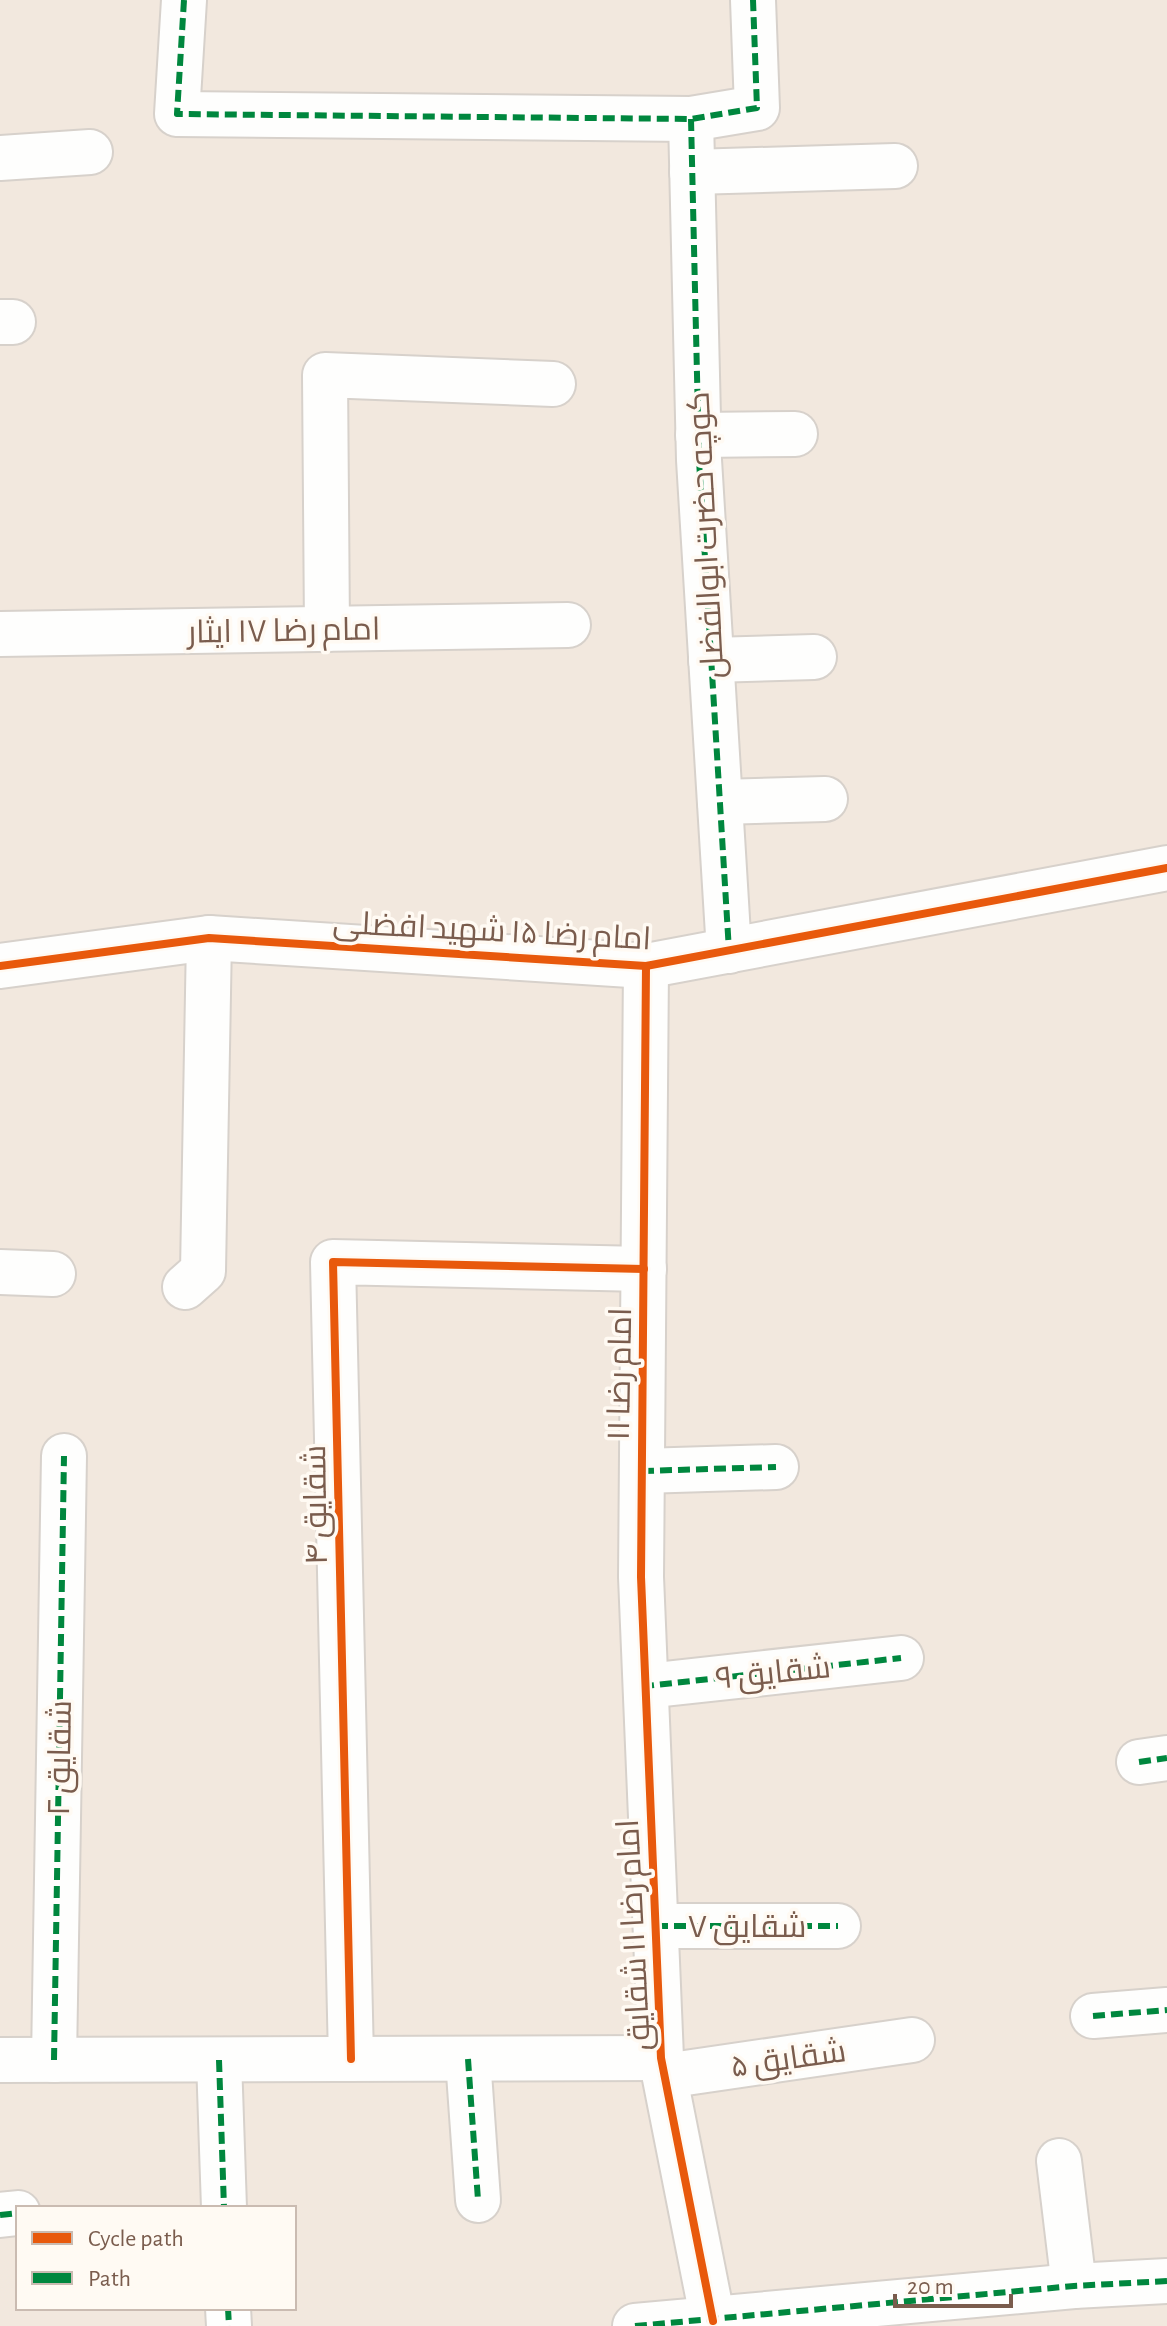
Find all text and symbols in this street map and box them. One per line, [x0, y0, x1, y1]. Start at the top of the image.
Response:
street label: کوچه حضرت ابوالفضل [683, 390, 733, 679]
street label: امام رضا ۱۷ ایثار [185, 613, 381, 654]
street label: امام رضا ۱۵ شهید افضلی [332, 907, 652, 960]
street label: امام رضا ۱۱ [603, 1307, 642, 1441]
street label: شقایق ۴ [299, 1445, 336, 1565]
street label: شقایق ۹ [714, 1651, 832, 1698]
street label: شقایق ۲ [43, 1700, 80, 1816]
street label: امام رضا ۱۱ شقایق [612, 1818, 661, 2052]
street label: شقایق ۷ [688, 1911, 806, 1946]
street label: شقایق ۵ [728, 2035, 848, 2086]
legend [16, 2206, 296, 2310]
text: Cycle path [88, 2227, 184, 2251]
scale bar [895, 2258, 1011, 2308]
text: Path [88, 2267, 131, 2291]
text: 20 m [907, 2275, 954, 2299]

